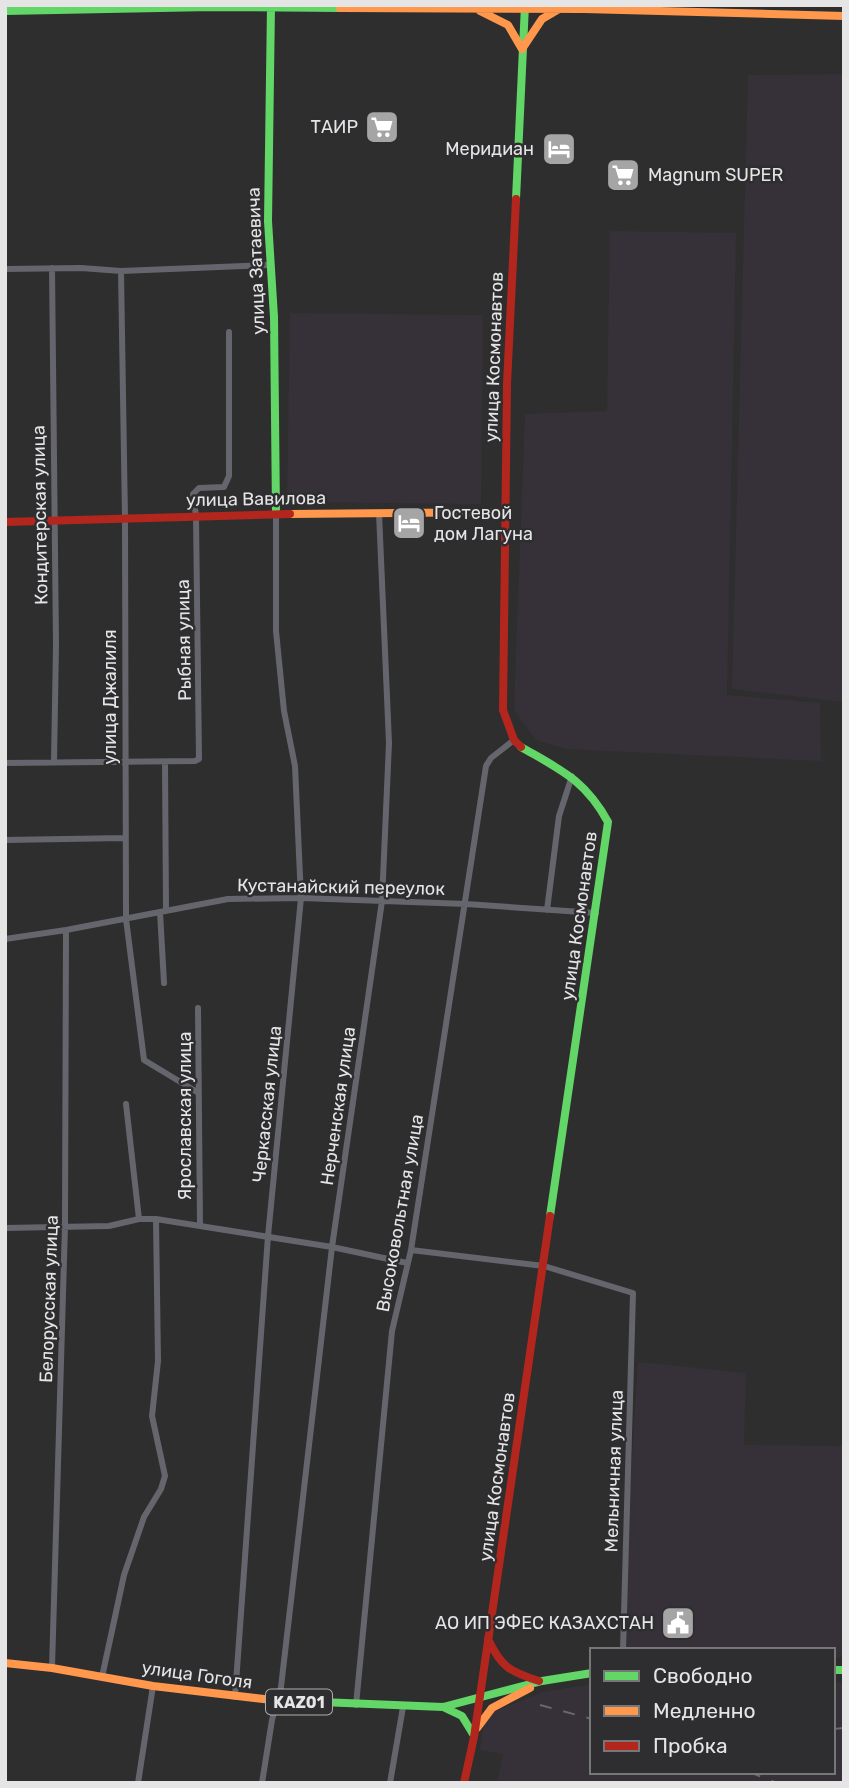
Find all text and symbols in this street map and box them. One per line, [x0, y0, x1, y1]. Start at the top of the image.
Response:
supermarket icon: ТАИР [363, 108, 401, 146]
place label: ТАИР [311, 116, 358, 138]
hotel icon: Меридиан [540, 130, 578, 168]
place label: Меридиан [445, 138, 534, 160]
supermarket icon: Magnum SUPER [604, 156, 642, 194]
place label: Magnum SUPER [648, 164, 783, 186]
street label: улица Затаевича [242, 187, 270, 335]
street label: улица Космонавтов [480, 271, 508, 443]
street label: Кондитерская улица [27, 425, 53, 605]
street label: улица Вавилова [186, 487, 326, 511]
place label: Гостевой дом Лагуна [434, 502, 533, 545]
hotel icon: Гостевой дом Лагуна [390, 504, 428, 542]
street label: Рыбная улица [172, 579, 196, 701]
street label: улица Джалиля [99, 630, 121, 764]
street label: улица Космонавтов [556, 830, 602, 1002]
street label: Кустанайский переулок [237, 874, 445, 900]
street label: Черкасская улица [248, 1024, 286, 1184]
street label: Нерченская улица [316, 1025, 360, 1187]
street label: Ярославская улица [174, 1032, 196, 1200]
street label: Высоковольтная улица [372, 1112, 428, 1314]
street label: Белорусская улица [35, 1215, 63, 1383]
street label: Мельничная улица [600, 1389, 628, 1553]
street label: улица Космонавтов [474, 1391, 520, 1563]
public building icon: АО ИП ЭФЕС КАЗАХСТАН [659, 1604, 697, 1642]
place label: АО ИП ЭФЕС КАЗАХСТАН [435, 1612, 654, 1634]
legend [590, 1648, 835, 1774]
street label: улица Гоголя [140, 1656, 254, 1694]
text: Свободно [653, 1663, 753, 1688]
road number: KАZ01 [266, 1690, 332, 1714]
text: Медленно [653, 1698, 756, 1723]
text: Пробка [653, 1733, 728, 1758]

